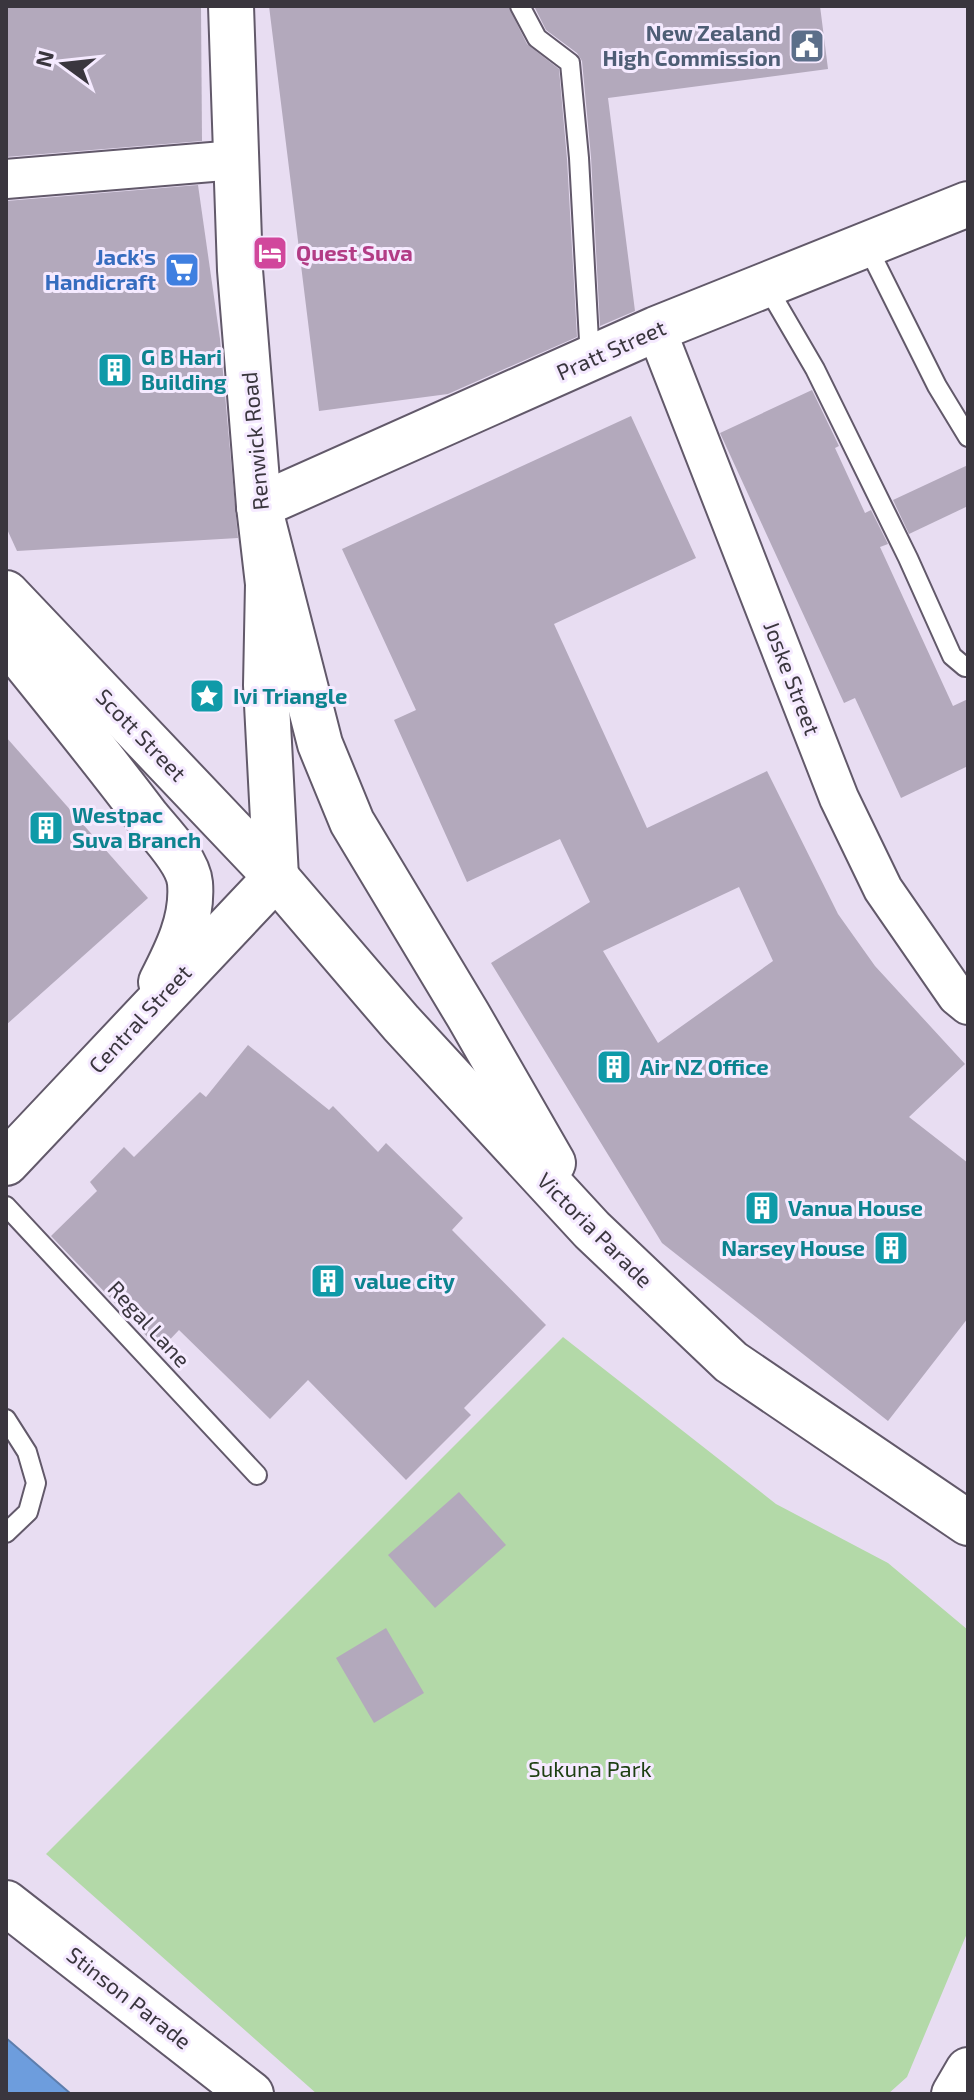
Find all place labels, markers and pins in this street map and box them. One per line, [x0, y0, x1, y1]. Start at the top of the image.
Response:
place label: New Zealand High Commission [603, 19, 781, 70]
public building icon: New Zealand High Commission [788, 27, 826, 65]
hotel icon: Quest Suva [251, 234, 289, 272]
place label: Quest Suva [296, 239, 413, 266]
place label: Jack's Handicraft [45, 243, 156, 294]
supermarket icon: Jack's Handicraft [163, 251, 201, 289]
place label: G B Hari Building [141, 343, 227, 394]
building icon: G B Hari Building [96, 351, 134, 389]
place icon: Ivi Triangle [188, 677, 226, 715]
place label: Ivi Triangle [233, 682, 347, 708]
place label: Westpac Suva Branch [72, 801, 201, 852]
building icon: Westpac Suva Branch [27, 809, 65, 847]
building icon: Air NZ Office [595, 1048, 633, 1086]
place label: Air NZ Office [640, 1053, 769, 1079]
building icon: Vanua House [743, 1189, 781, 1227]
place label: Vanua House [788, 1194, 923, 1220]
building icon: Narsey House [872, 1229, 910, 1267]
place label: Narsey House [721, 1234, 865, 1261]
building icon: value city [309, 1262, 347, 1300]
place label: value city [354, 1267, 456, 1294]

